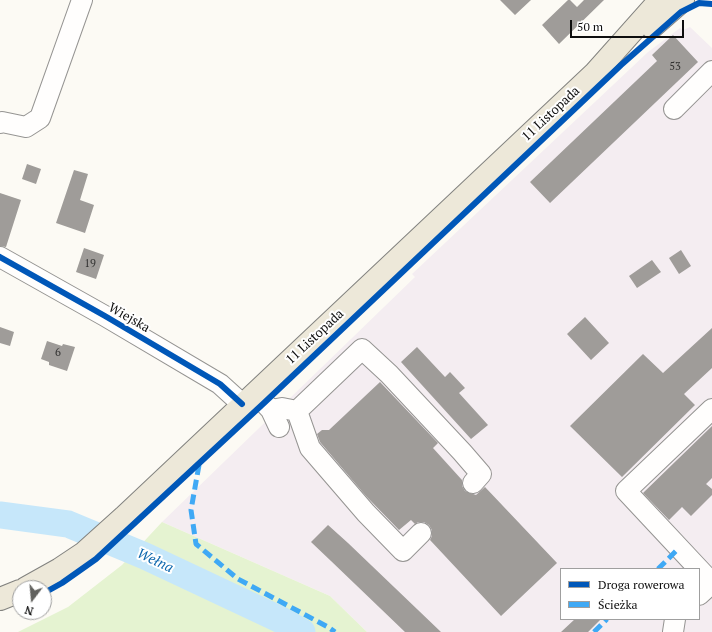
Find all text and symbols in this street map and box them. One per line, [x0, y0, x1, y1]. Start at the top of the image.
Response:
scale bar [572, 12, 686, 38]
text: 50 m [577, 19, 603, 34]
house number: 53 [669, 60, 681, 74]
street label: 11 Listopada [519, 83, 583, 145]
house number: 19 [84, 257, 96, 271]
street label: Wiejska [106, 300, 152, 336]
street label: 11 Listopada [283, 306, 347, 368]
house number: 6 [55, 346, 61, 360]
water label: Wełna [134, 545, 176, 577]
legend [560, 568, 700, 620]
text: Droga rowerowa [598, 577, 685, 592]
north arrow [12, 580, 52, 620]
text: Ścieżka [598, 597, 638, 612]
text: N [23, 603, 35, 618]

